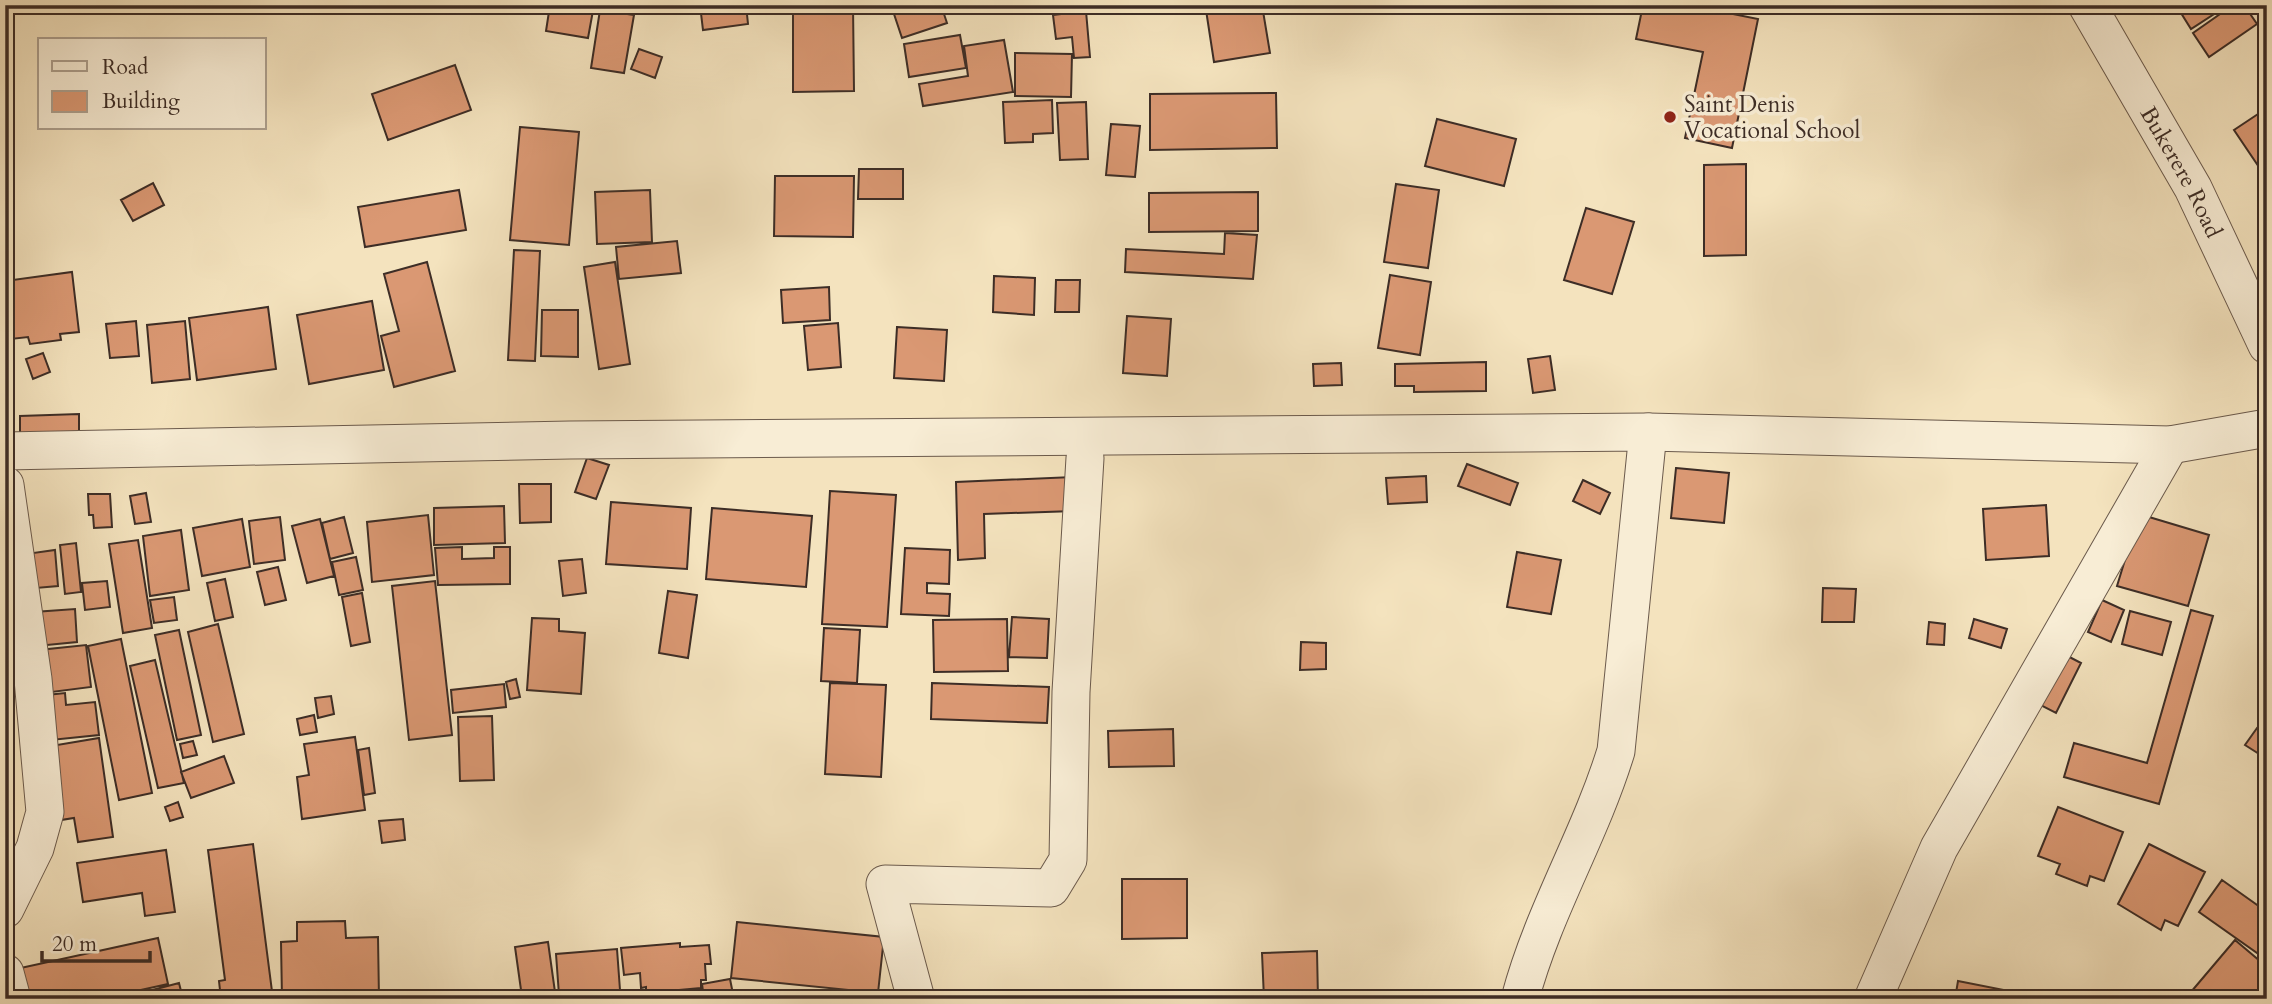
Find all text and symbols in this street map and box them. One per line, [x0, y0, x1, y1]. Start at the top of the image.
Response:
legend [38, 38, 266, 130]
text: Road [102, 53, 148, 82]
text: Building [102, 87, 180, 116]
place label: Saint Denis Vocational School [1684, 89, 1860, 146]
street label: Bukerere Road [2133, 101, 2230, 244]
marker: Saint Denis Vocational School [1662, 109, 1678, 125]
scale bar [42, 920, 150, 964]
text: 20 m [52, 930, 97, 959]

